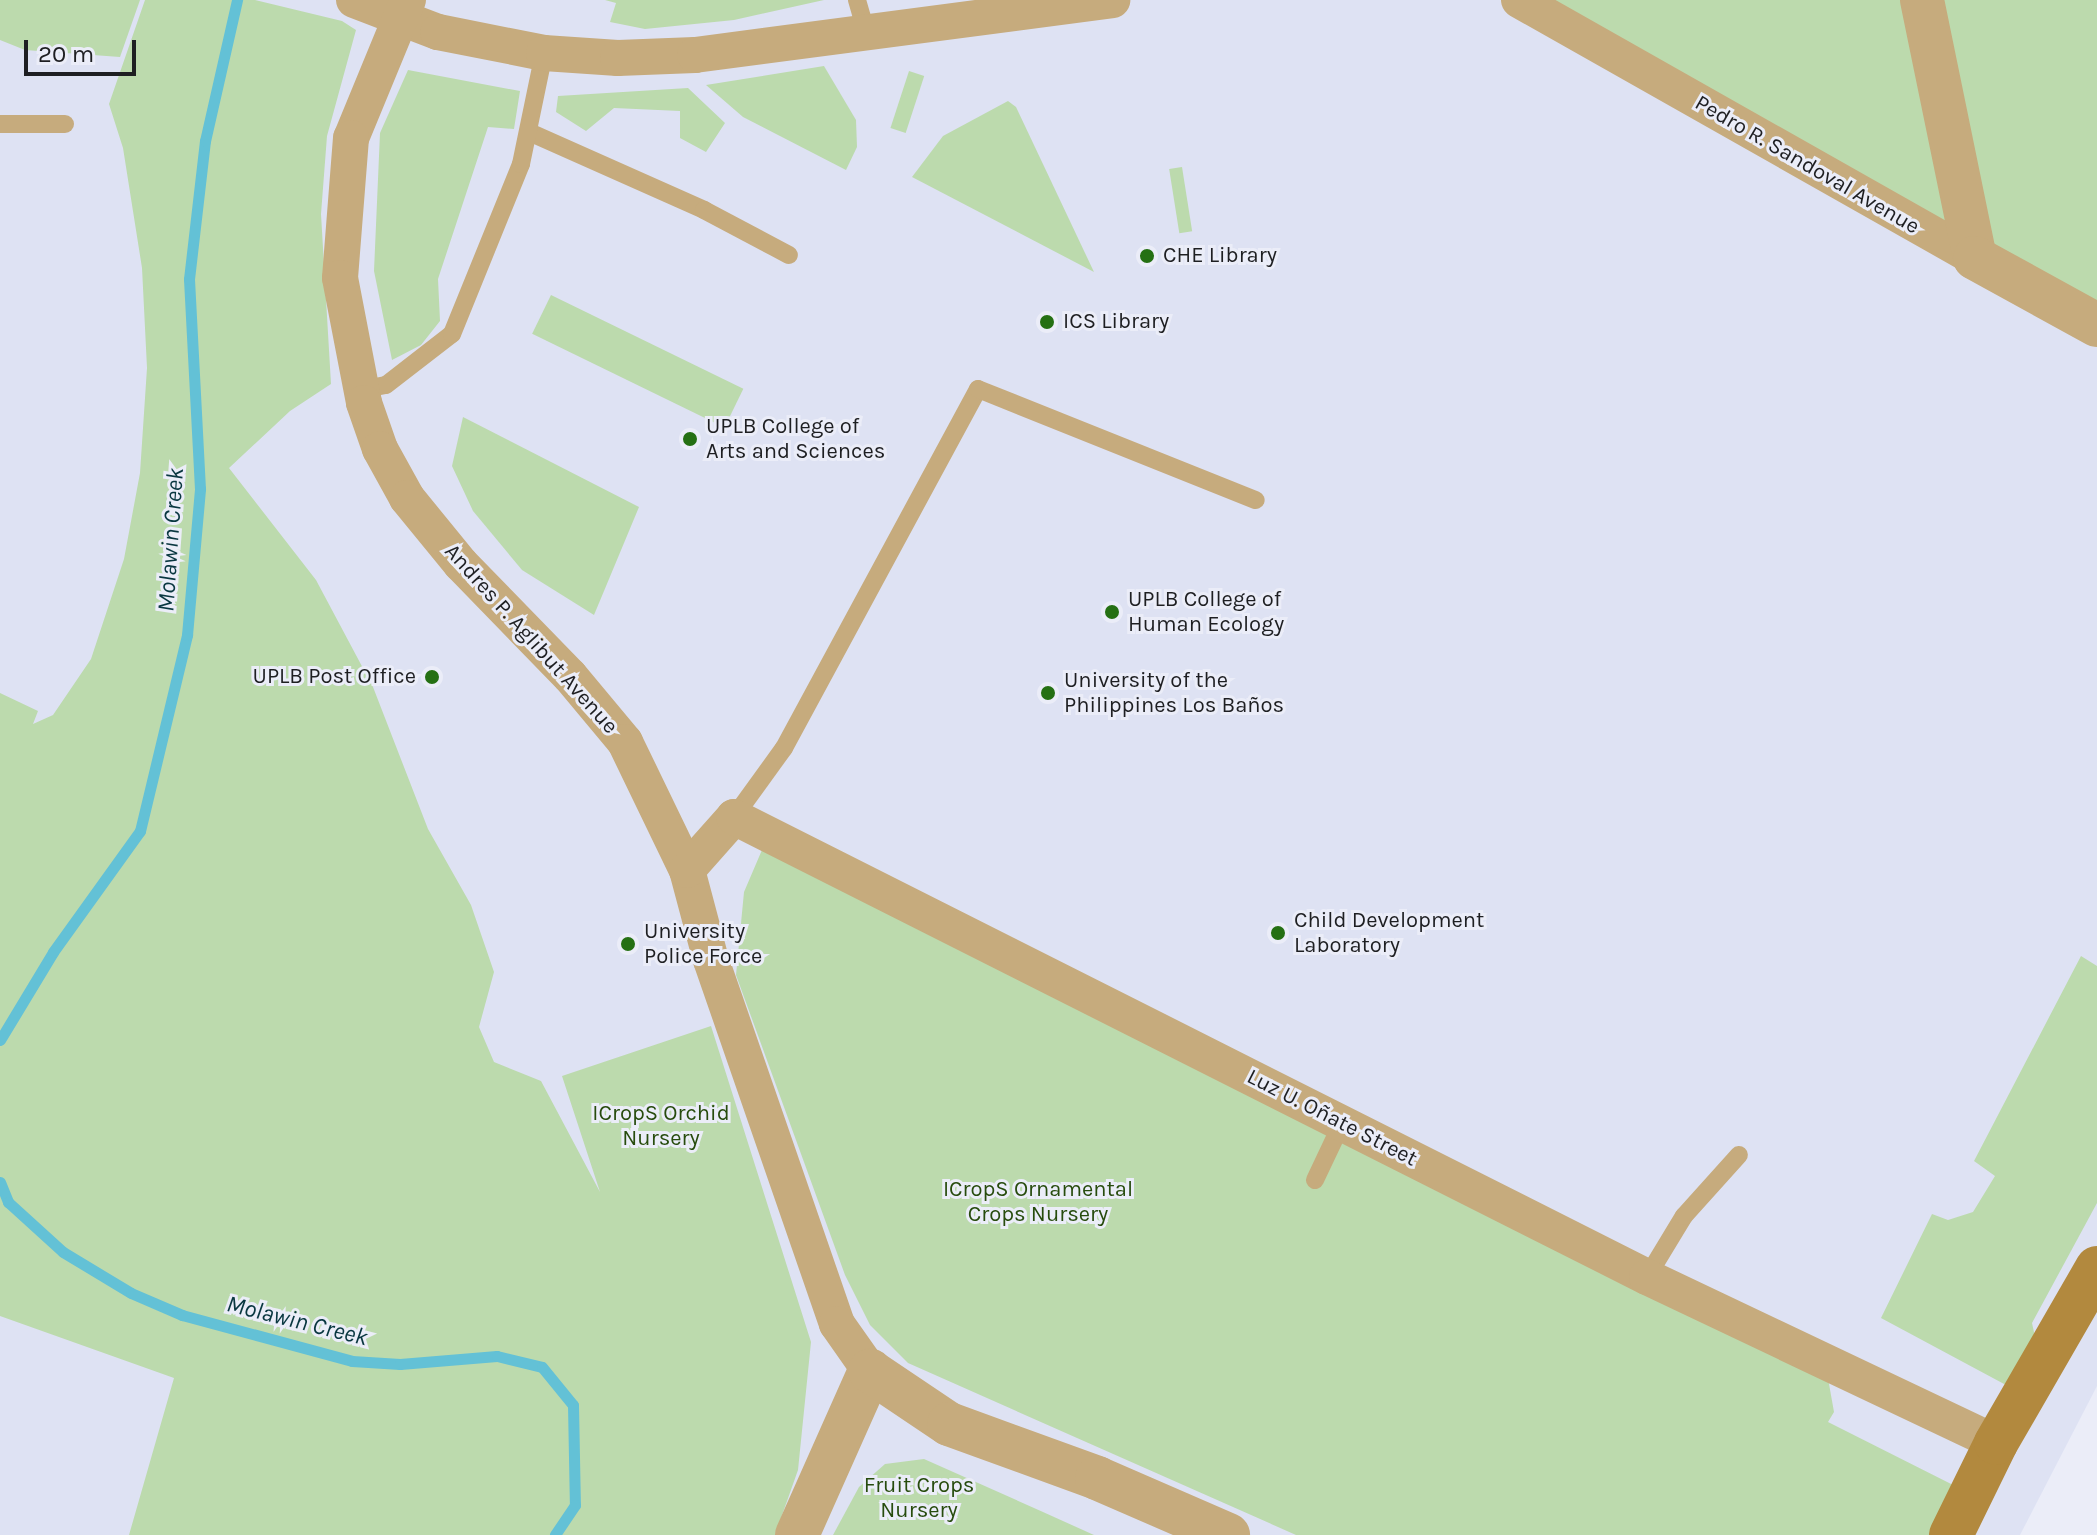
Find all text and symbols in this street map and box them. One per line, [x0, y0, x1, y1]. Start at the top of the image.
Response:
scale bar [28, 24, 140, 74]
text: 20 m [38, 40, 94, 68]
street label: Pedro R. Sandoval Avenue [1690, 90, 1924, 240]
place label: CHE Library [1163, 243, 1277, 269]
marker: CHE Library [1138, 247, 1156, 265]
place label: ICS Library [1063, 309, 1169, 335]
marker: ICS Library [1038, 313, 1056, 331]
place label: UPLB College of Arts and Sciences [706, 413, 885, 464]
marker: UPLB College of Arts and Sciences [681, 430, 699, 448]
water label: Molawin Creek [152, 467, 190, 613]
street label: Andres P. Aglibut Avenue [439, 539, 623, 739]
place label: UPLB College of Human Ecology [1128, 586, 1284, 638]
marker: UPLB College of Human Ecology [1103, 603, 1121, 621]
place label: UPLB Post Office [253, 664, 416, 690]
place label: University of the Philippines Los Baños [1064, 667, 1284, 718]
marker: UPLB Post Office [423, 668, 441, 686]
marker: University of the Philippines Los Baños [1039, 684, 1057, 702]
place label: Child Development Laboratory [1294, 907, 1484, 958]
place label: University Police Force [644, 918, 762, 970]
marker: Child Development Laboratory [1269, 924, 1287, 942]
marker: University Police Force [619, 935, 637, 953]
street label: Luz U. Oñate Street [1242, 1064, 1422, 1172]
park label: ICropS Orchid Nursery [592, 1100, 730, 1152]
park label: ICropS Ornamental Crops Nursery [943, 1176, 1133, 1228]
water label: Molawin Creek [223, 1290, 371, 1352]
park label: Fruit Crops Nursery [864, 1472, 974, 1524]

